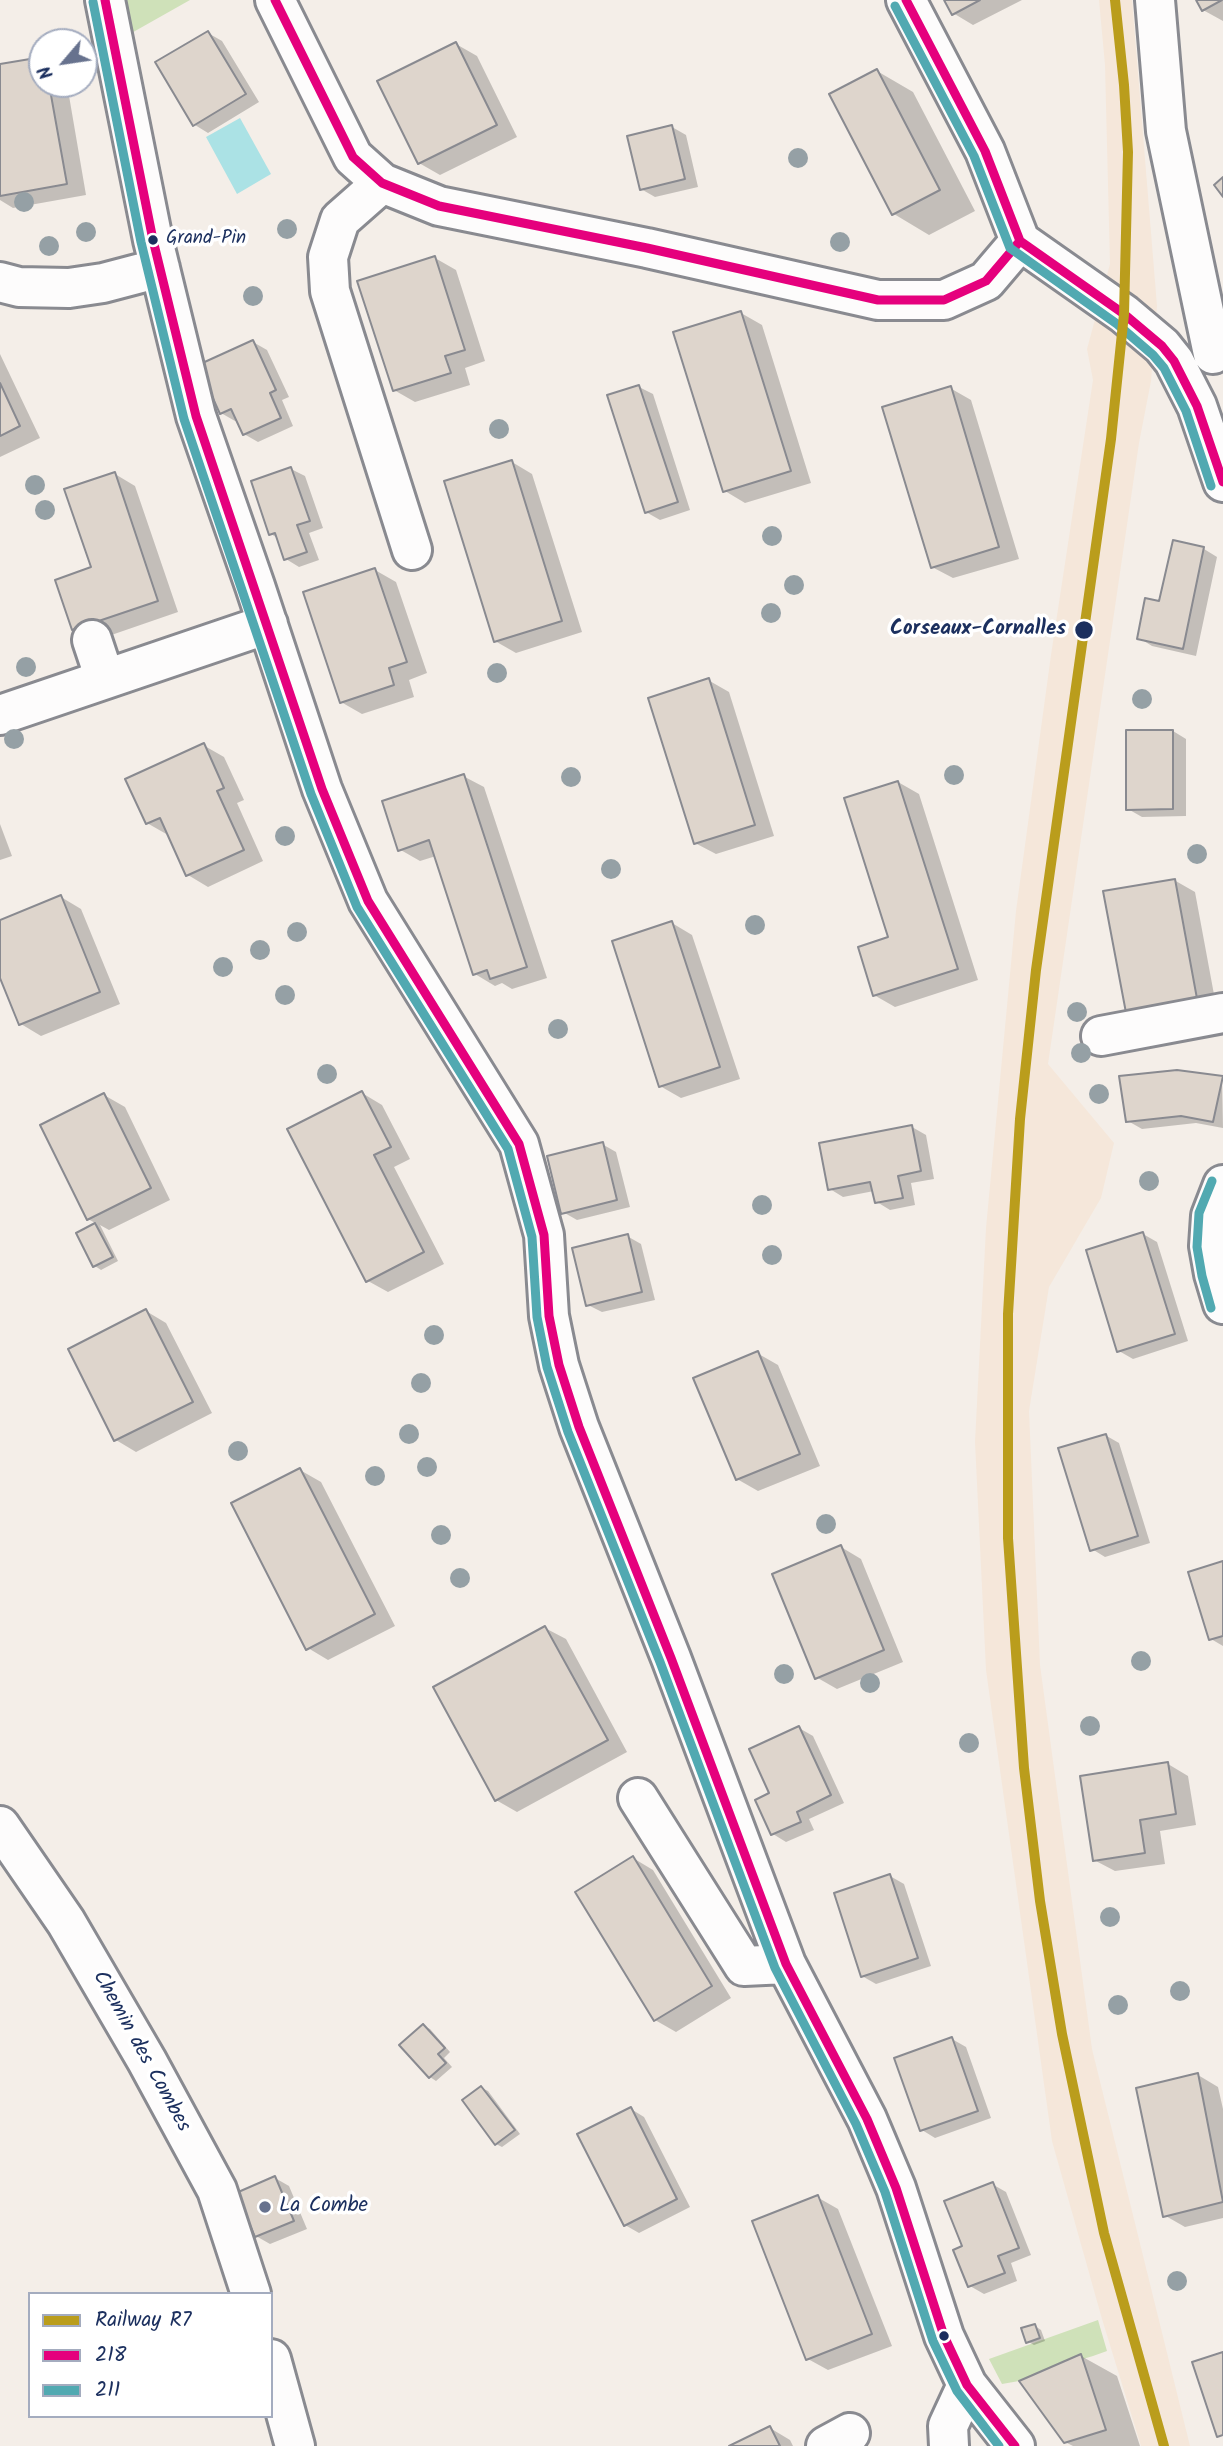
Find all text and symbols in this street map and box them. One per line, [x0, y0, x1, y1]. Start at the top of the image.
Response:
north arrow [28, 28, 98, 98]
text: N [30, 60, 62, 85]
place label: Grand-Pin [166, 229, 246, 251]
marker: Grand-Pin [146, 233, 160, 247]
place label: Corseaux-Cornalles [890, 617, 1066, 643]
marker: Corseaux-Cornalles [1073, 619, 1095, 641]
street label: Chemin des Combes [85, 1967, 195, 2137]
place label: La Combe [279, 2194, 368, 2220]
marker: La Combe [257, 2199, 273, 2215]
legend [28, 2292, 273, 2418]
text: Railway R7 [95, 2304, 191, 2337]
unlabelled marker [937, 2329, 951, 2343]
text: 218 [95, 2339, 126, 2372]
text: 211 [95, 2374, 120, 2407]

